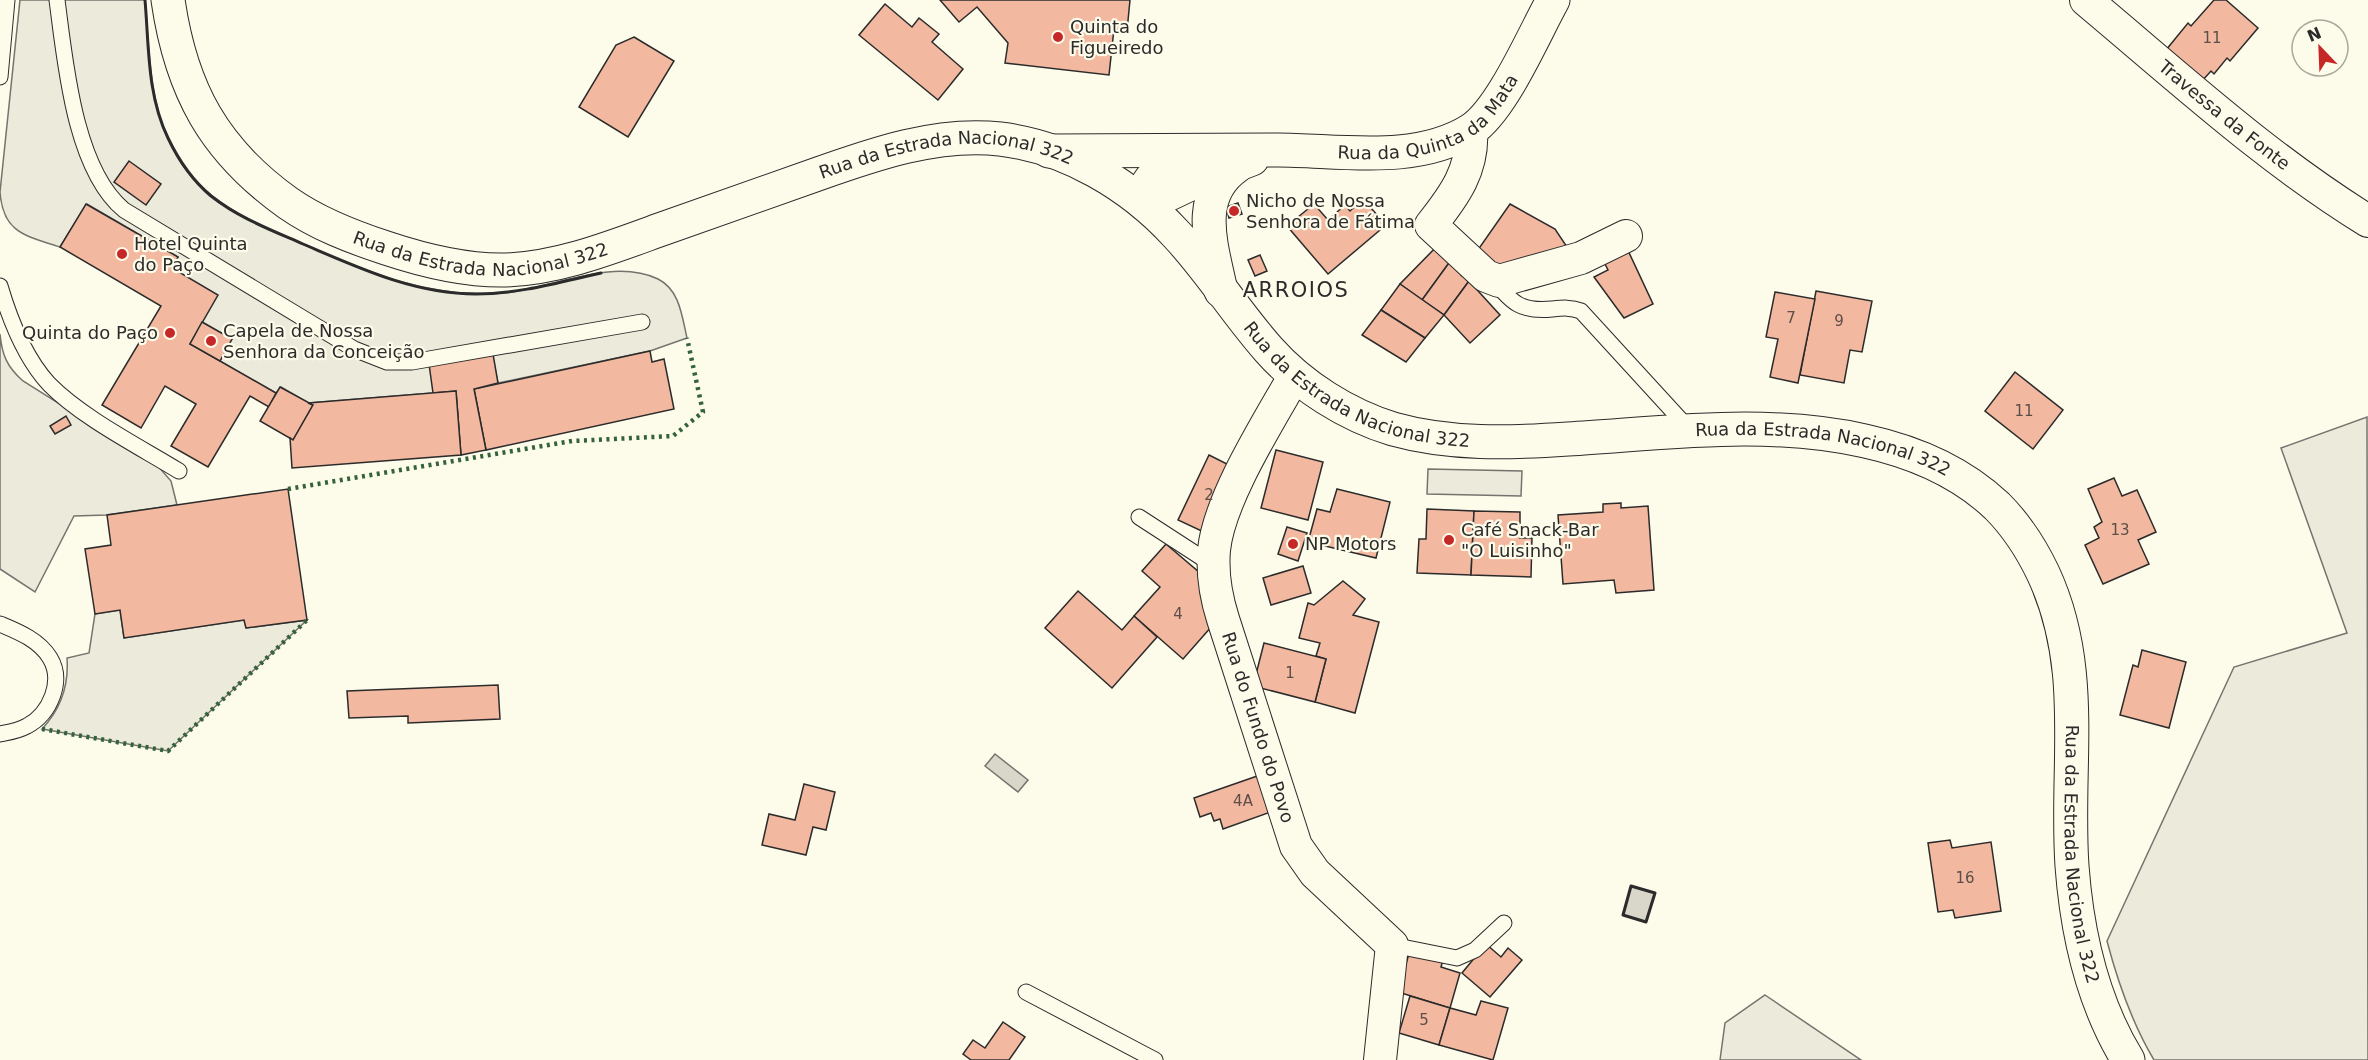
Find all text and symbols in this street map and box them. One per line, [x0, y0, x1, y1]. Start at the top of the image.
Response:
place label: Quinta do Figueiredo [1070, 16, 1163, 58]
north arrow [2290, 18, 2350, 78]
text: N [2304, 23, 2324, 46]
house number: 11 [2202, 29, 2222, 47]
marker: Quinta do Figueiredo [1051, 30, 1065, 44]
street label: Travessa da Fonte [2154, 55, 2294, 174]
street label: Rua da Quinta da Mata [1337, 70, 1522, 163]
street label: Rua da Estrada Nacional 322 [816, 127, 1077, 183]
place label: Nicho de Nossa Senhora de Fátima [1246, 190, 1415, 232]
marker: Nicho de Nossa Senhora de Fátima [1227, 204, 1241, 218]
street label: Rua da Estrada Nacional 322 [350, 227, 611, 280]
place label: Hotel Quinta do Paço [134, 233, 247, 275]
marker: Hotel Quinta do Paço [115, 247, 129, 261]
district label: ARROIOS [1243, 278, 1349, 302]
house number: 7 [1786, 309, 1796, 327]
house number: 9 [1834, 312, 1844, 330]
street label: Rua da Estrada Nacional 322 [1240, 317, 1471, 451]
place label: Capela de Nossa Senhora da Conceição [223, 320, 425, 362]
place label: Quinta do Paço [22, 322, 158, 343]
marker: Quinta do Paço [163, 326, 177, 340]
marker: Capela de Nossa Senhora da Conceição [204, 334, 218, 348]
house number: 11 [2014, 402, 2034, 420]
street label: Rua da Estrada Nacional 322 [1695, 418, 1954, 480]
house number: 2 [1204, 486, 1214, 504]
place label: Café Snack-Bar "O Luisinho" [1461, 519, 1599, 561]
house number: 13 [2110, 521, 2130, 539]
place label: NP Motors [1305, 533, 1396, 554]
marker: Café Snack-Bar "O Luisinho" [1442, 533, 1456, 547]
marker: NP Motors [1286, 537, 1300, 551]
house number: 4 [1173, 605, 1183, 623]
street label: Rua do Fundo do Povo [1218, 629, 1299, 826]
house number: 1 [1285, 664, 1295, 682]
street label: Rua da Estrada Nacional 322 [2061, 725, 2104, 986]
house number: 4A [1233, 792, 1254, 810]
house number: 16 [1955, 869, 1975, 887]
house number: 5 [1419, 1011, 1429, 1029]

